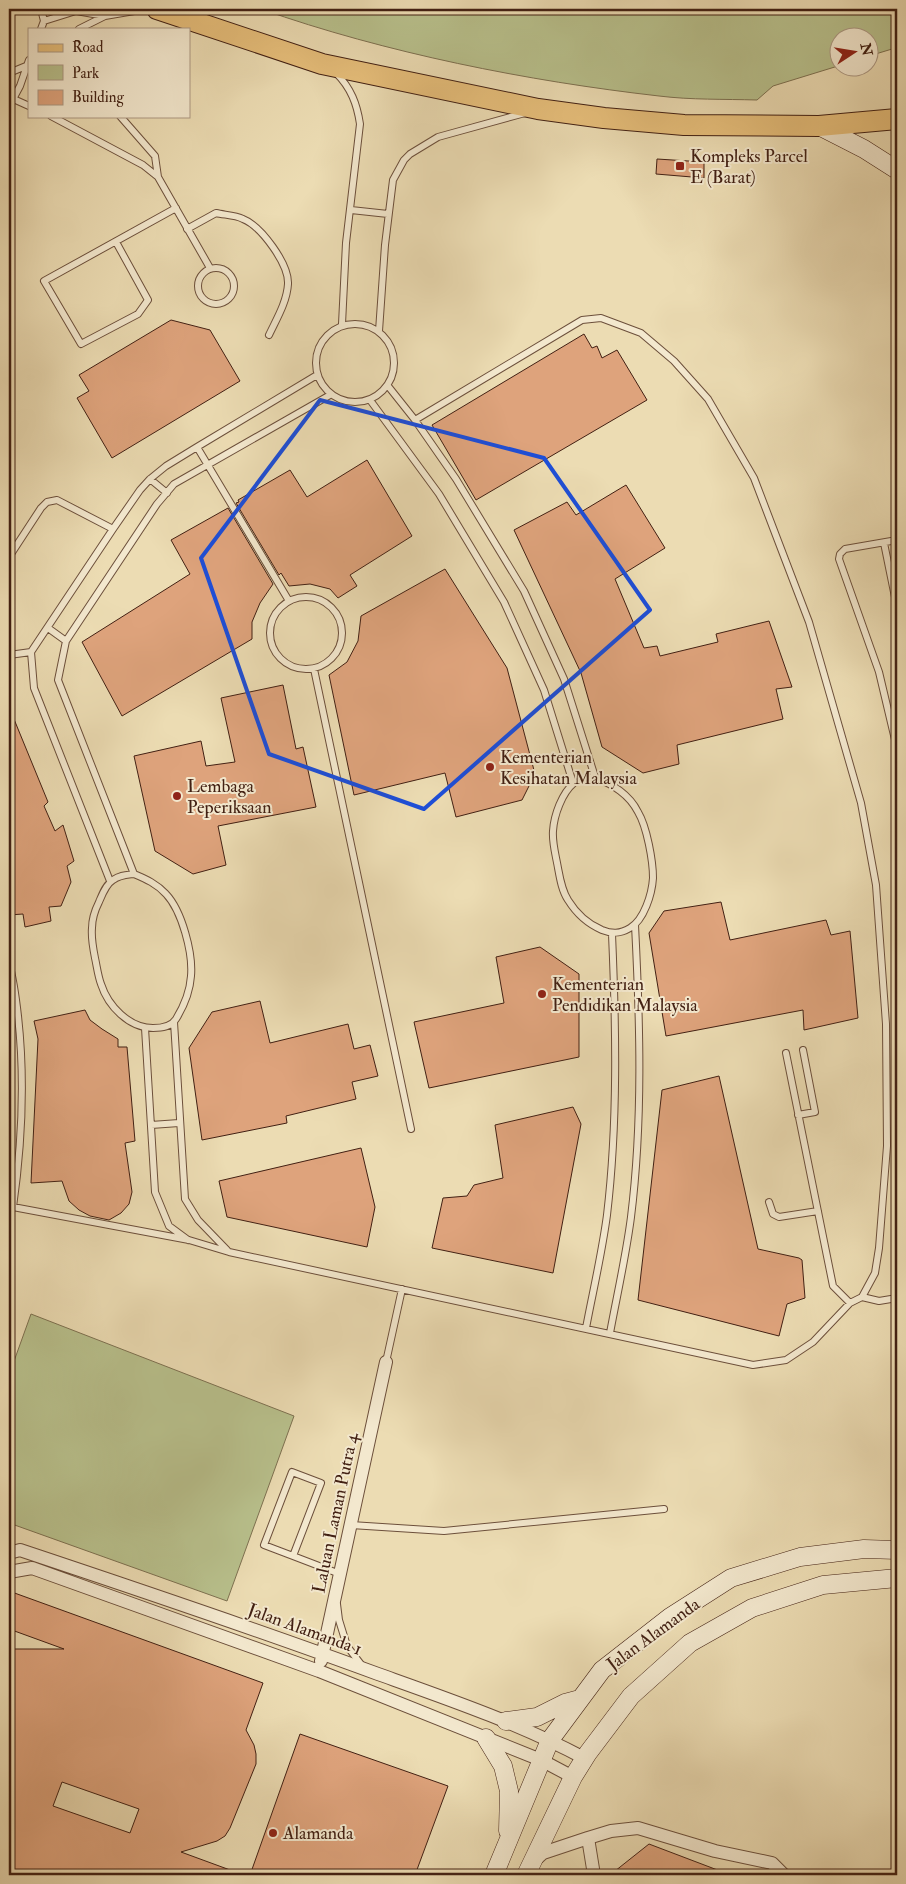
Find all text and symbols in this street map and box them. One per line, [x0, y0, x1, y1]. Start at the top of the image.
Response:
legend [28, 28, 190, 118]
north arrow [828, 28, 878, 78]
text: Road [72, 38, 104, 57]
text: N [856, 41, 876, 58]
text: Park [72, 64, 99, 83]
text: Building [72, 88, 124, 107]
place label: Kompleks Parcel E (Barat) [690, 145, 808, 189]
marker: Kompleks Parcel E (Barat) [674, 160, 686, 172]
place label: Kementerian Kesihatan Malaysia [500, 746, 637, 790]
marker: Kementerian Kesihatan Malaysia [484, 761, 496, 773]
place label: Lembaga Peperiksaan [187, 775, 271, 819]
marker: Lembaga Peperiksaan [171, 790, 183, 802]
place label: Kementerian Pendidikan Malaysia [552, 973, 698, 1017]
marker: Kementerian Pendidikan Malaysia [536, 988, 548, 1000]
street label: Laluan Laman Putra 4 [307, 1430, 364, 1595]
street label: Jalan Alamanda [601, 1593, 705, 1677]
street label: Jalan Alamanda 1 [244, 1598, 365, 1661]
place label: Alamanda [282, 1822, 354, 1845]
marker: Alamanda [267, 1827, 279, 1839]

